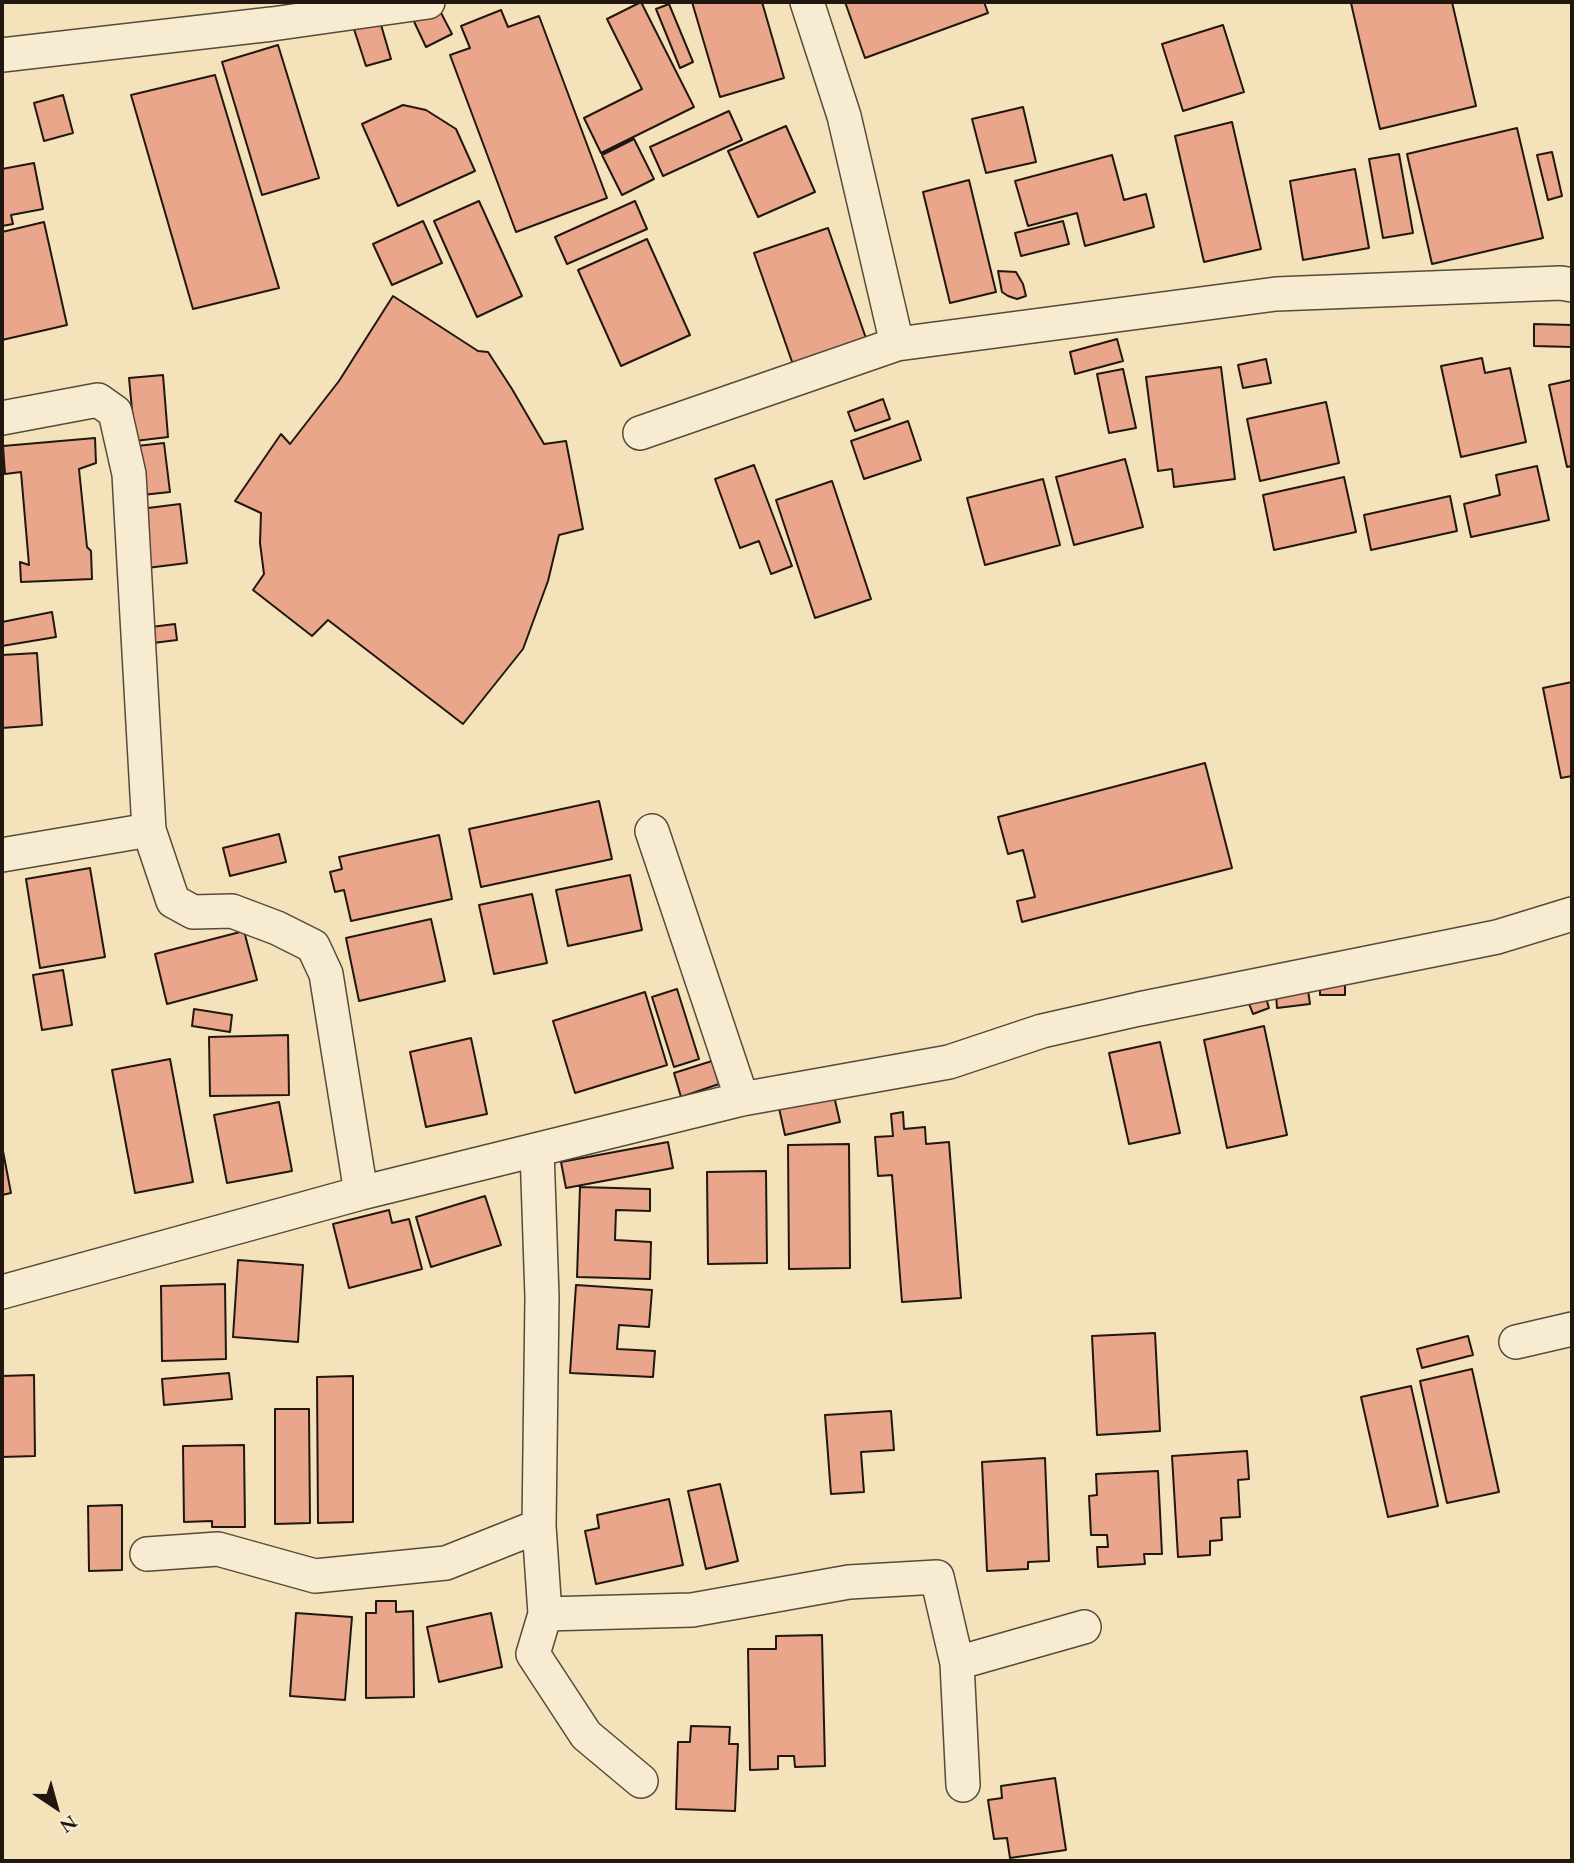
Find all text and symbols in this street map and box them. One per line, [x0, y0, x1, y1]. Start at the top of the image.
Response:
north arrow [21, 1772, 91, 1842]
text: N [55, 1810, 82, 1839]

